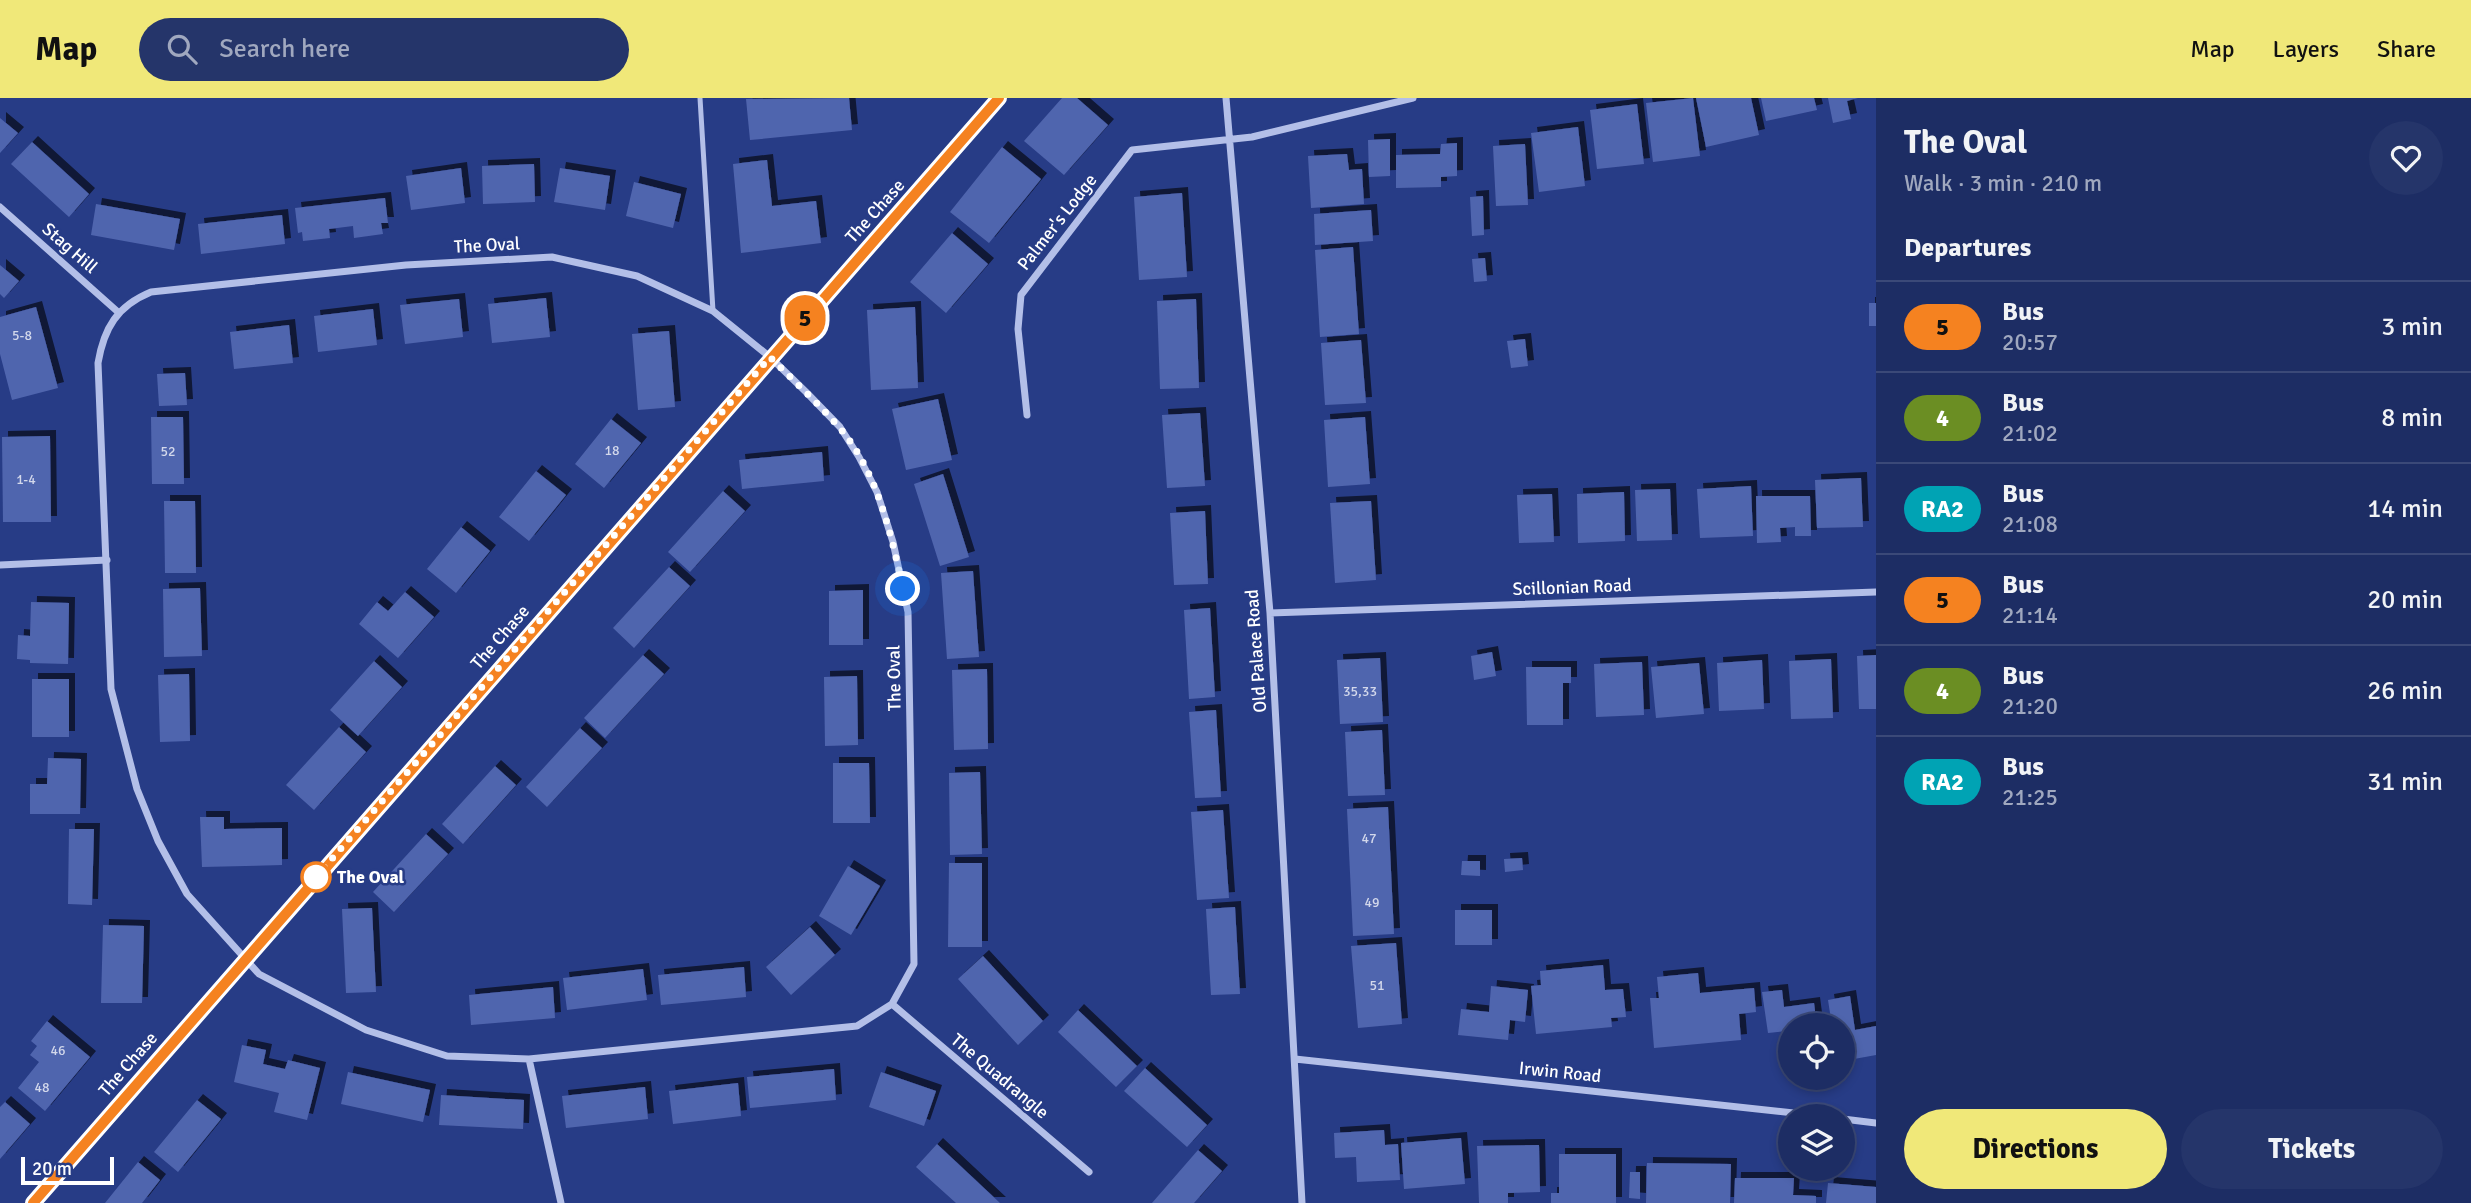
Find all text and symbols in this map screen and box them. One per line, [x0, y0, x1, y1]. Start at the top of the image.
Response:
search box [139, 18, 629, 81]
text: Map [35, 29, 97, 70]
icon: search [163, 30, 201, 68]
text: Search here [219, 33, 350, 65]
text: Map [2190, 34, 2235, 64]
text: Layers [2273, 34, 2339, 64]
text: Share [2377, 34, 2436, 64]
button: heart [2369, 121, 2443, 195]
text: The Oval [1904, 122, 2027, 163]
street label: Palmer's Lodge [1013, 169, 1101, 275]
text: Walk · 3 min · 210 m [1904, 169, 2102, 198]
street label: The Chase [841, 175, 909, 247]
street label: Stag Hill [38, 218, 102, 278]
street label: The Oval [453, 232, 521, 258]
text: Departures [1904, 232, 2031, 264]
line badge: 5 [782, 295, 828, 341]
text: Bus [2002, 296, 2044, 328]
text: 5 [799, 303, 811, 333]
text: 3 min [2381, 311, 2443, 343]
text: 5 [1936, 312, 1949, 342]
house number: 5-8 [12, 327, 32, 344]
text: 20:57 [2002, 328, 2058, 357]
text: Bus [2002, 387, 2044, 419]
text: 8 min [2381, 402, 2443, 434]
text: 4 [1936, 403, 1949, 433]
text: 21:02 [2002, 419, 2058, 448]
house number: 18 [604, 442, 620, 459]
house number: 52 [160, 443, 176, 460]
house number: 1-4 [16, 471, 36, 488]
text: Bus [2002, 478, 2044, 510]
text: 14 min [2367, 493, 2443, 525]
text: RA2 [1921, 494, 1964, 524]
text: 21:08 [2002, 510, 2058, 539]
text: Bus [2002, 569, 2044, 601]
your location [885, 571, 920, 606]
street label: Scillonian Road [1512, 574, 1632, 600]
text: 20 min [2367, 584, 2443, 616]
text: 5 [1936, 585, 1949, 615]
street label: Old Palace Road [1241, 589, 1271, 713]
street label: The Chase [466, 600, 534, 674]
text: 21:14 [2002, 601, 2058, 630]
street label: The Oval [882, 645, 906, 711]
text: Bus [2002, 660, 2044, 692]
text: 26 min [2367, 675, 2443, 707]
text: 4 [1936, 676, 1949, 706]
house number: 35,33 [1343, 683, 1377, 700]
text: 21:20 [2002, 692, 2058, 721]
text: Bus [2002, 751, 2044, 783]
text: 31 min [2367, 766, 2443, 798]
text: RA2 [1921, 767, 1964, 797]
text: 21:25 [2002, 783, 2058, 812]
house number: 47 [1361, 830, 1377, 847]
marker: The Oval [301, 862, 331, 892]
place label: The Oval [337, 866, 405, 888]
house number: 49 [1364, 894, 1380, 911]
house number: 51 [1369, 977, 1385, 994]
map controls [1778, 1013, 1855, 1181]
button: locate [1778, 1013, 1855, 1090]
street label: The Chase [94, 1027, 162, 1101]
street label: The Quadrangle [947, 1029, 1053, 1123]
house number: 46 [50, 1042, 66, 1059]
street label: Irwin Road [1518, 1057, 1602, 1087]
house number: 48 [34, 1079, 50, 1096]
button: layers [1778, 1104, 1855, 1181]
button: Directions [1904, 1109, 2167, 1189]
button: Tickets [2181, 1109, 2443, 1189]
scale bar [21, 1154, 114, 1186]
text: 20 m [32, 1157, 72, 1181]

